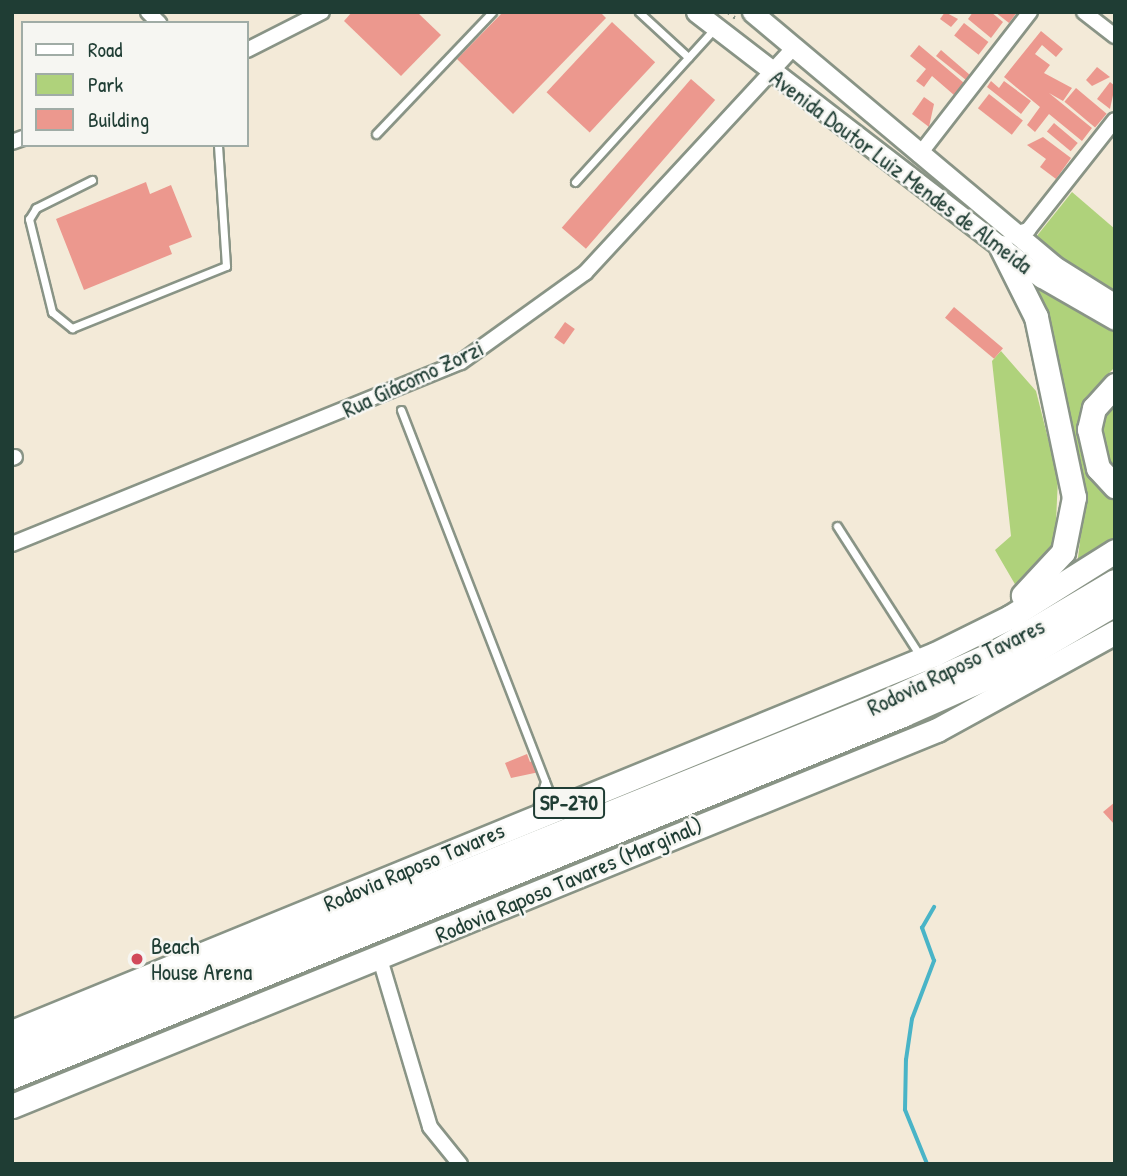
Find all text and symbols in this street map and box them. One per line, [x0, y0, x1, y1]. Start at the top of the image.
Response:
legend [21, 21, 248, 147]
text: Road [88, 35, 122, 64]
street label: Avenida Doutor Luiz Mendes de Almeida [764, 64, 1038, 280]
text: Park [88, 70, 123, 99]
text: Building [88, 105, 149, 134]
street label: Rua Giácomo Zorzi [338, 334, 488, 424]
street label: Rodovia Raposo Tavares [863, 612, 1049, 722]
road number: SP-270 [532, 786, 606, 820]
street label: Rodovia Raposo Tavares (Marginal) [431, 811, 707, 949]
street label: Rodovia Raposo Tavares [320, 817, 508, 917]
place label: Beach House Arena [151, 932, 252, 986]
marker: Beach House Arena [129, 951, 145, 967]

